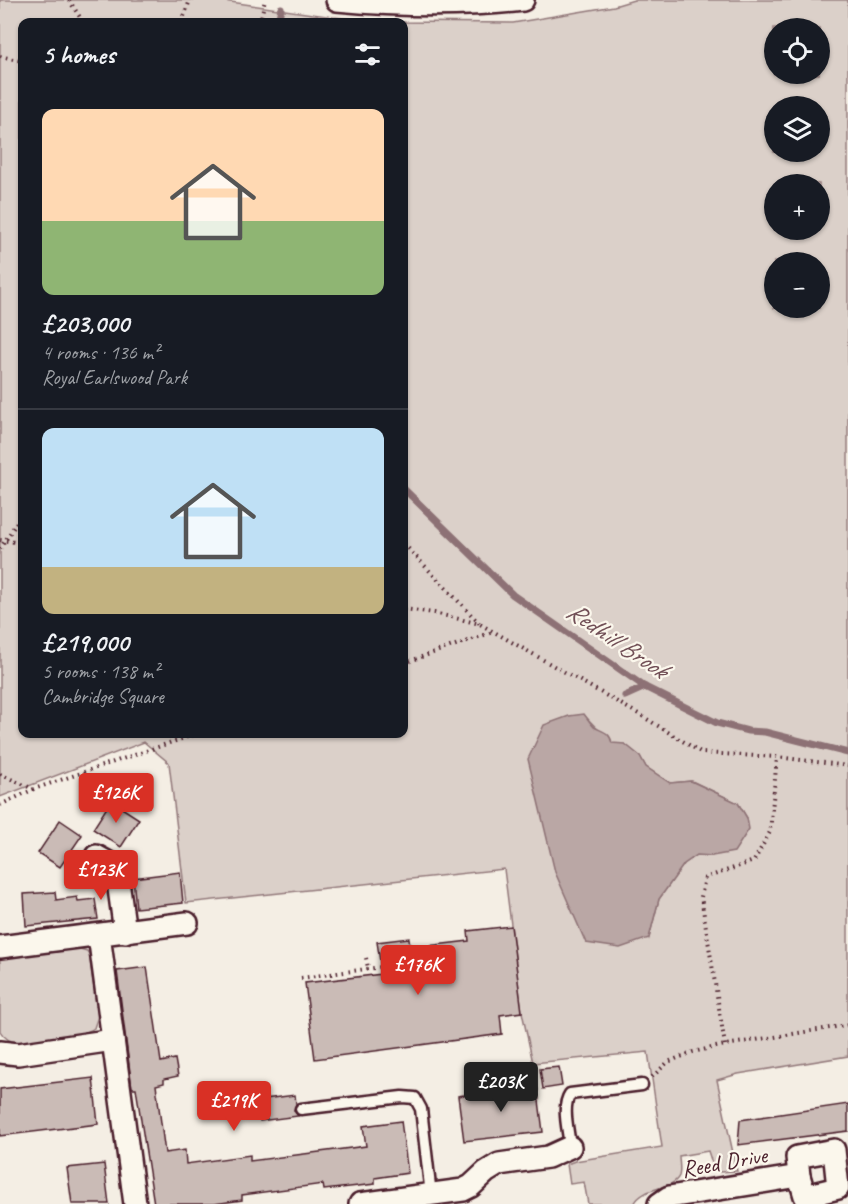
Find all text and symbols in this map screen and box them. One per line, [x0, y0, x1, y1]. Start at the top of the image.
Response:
map controls [764, 18, 830, 318]
button: locate [764, 18, 830, 84]
text: 5 homes [42, 38, 115, 71]
icon: filters [351, 38, 384, 71]
button: layers [764, 96, 830, 162]
icon: home [159, 148, 267, 256]
button: + [764, 174, 830, 240]
button: − [764, 252, 830, 318]
text: £203,000 [42, 307, 129, 340]
text: 4 rooms · 136 m² [42, 340, 159, 365]
text: Royal Earlswood Park [42, 365, 187, 390]
icon: home [159, 467, 267, 575]
water label: Redhill Brook [560, 594, 678, 689]
text: £219,000 [42, 626, 129, 659]
text: 5 rooms · 138 m² [42, 659, 159, 684]
text: Cambridge Square [42, 684, 164, 709]
pin: £126K [74, 773, 158, 824]
text: £126K [93, 780, 139, 805]
pin: £123K [59, 850, 143, 901]
text: £123K [78, 857, 124, 882]
pin: £176K [376, 945, 460, 996]
text: £176K [395, 952, 441, 977]
pin: £203K [459, 1062, 543, 1113]
text: £203K [478, 1069, 524, 1094]
pin: £219K [192, 1081, 276, 1132]
text: £219K [211, 1088, 257, 1113]
street label: Reed Drive [679, 1139, 771, 1184]

